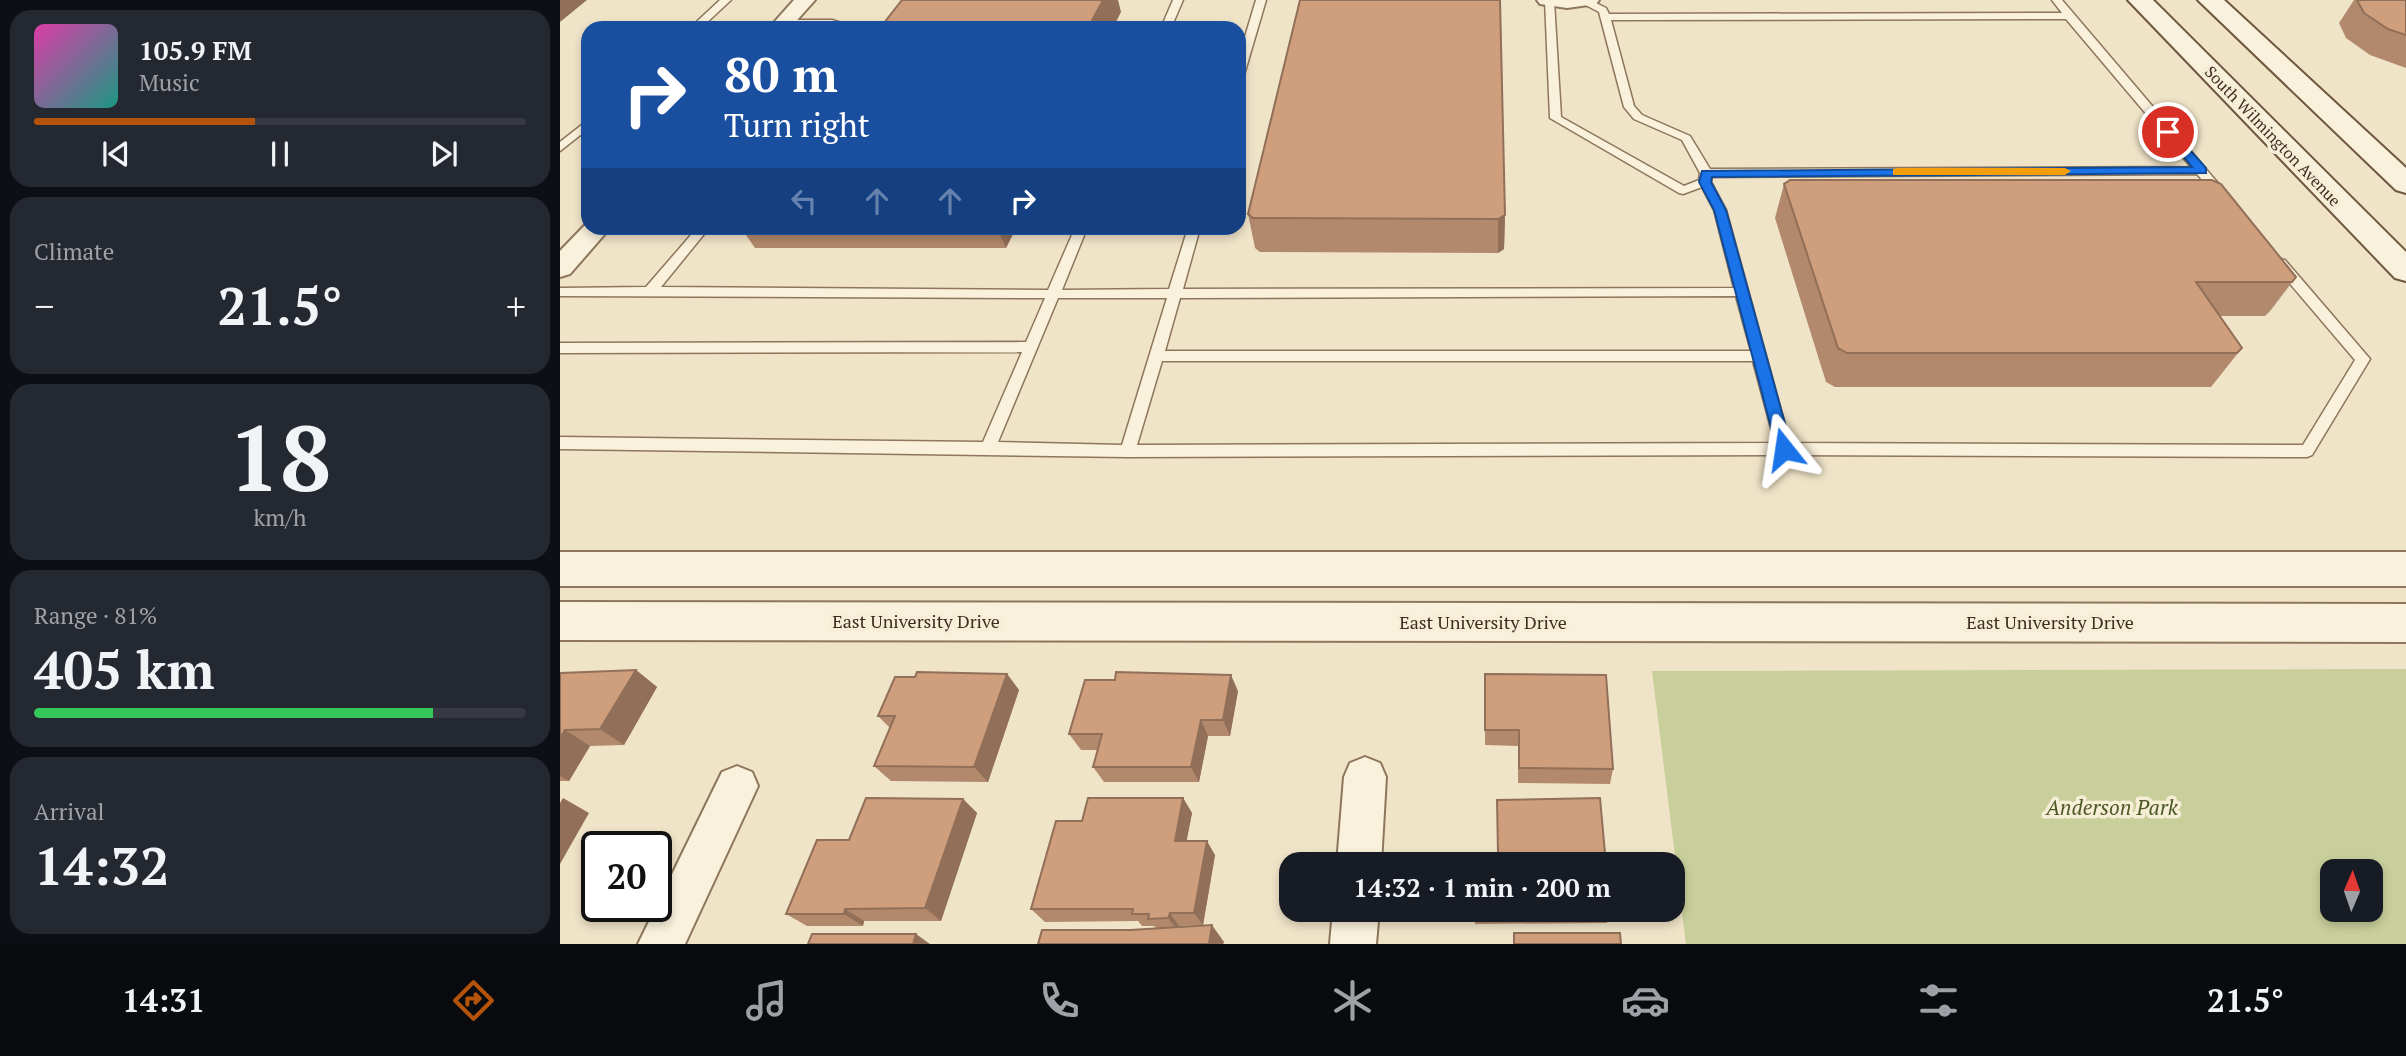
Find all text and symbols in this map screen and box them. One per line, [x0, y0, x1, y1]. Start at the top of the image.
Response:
text: 105.9 FM [139, 33, 252, 67]
text: 80 m [724, 41, 838, 106]
icon: right [609, 49, 700, 140]
street label: South Wilmington Avenue [2200, 61, 2346, 211]
text: Music [139, 67, 200, 98]
pin [2138, 102, 2198, 162]
text: Turn right [724, 104, 870, 146]
icon: arrive [2149, 113, 2187, 151]
icon: previous [97, 135, 135, 173]
icon: pause [261, 135, 299, 173]
icon: next [425, 135, 463, 173]
icon: left [785, 182, 823, 220]
icon: ahead [858, 182, 896, 220]
icon: ahead [931, 182, 969, 220]
icon: right [1004, 182, 1042, 220]
text: Climate [34, 236, 114, 267]
text: 21.5° [217, 271, 343, 340]
text: − [34, 281, 54, 331]
text: + [506, 281, 526, 331]
text: 18 [229, 396, 331, 517]
position arrow [1747, 412, 1821, 486]
text: km/h [253, 502, 307, 533]
text: Range · 81% [34, 600, 157, 631]
street label: East University Drive [832, 609, 1000, 633]
street label: East University Drive [1399, 610, 1567, 634]
street label: East University Drive [1966, 610, 2134, 634]
text: 405 km [34, 635, 215, 704]
park label: Anderson Park [2044, 793, 2179, 821]
text: Arrival [34, 796, 105, 827]
text: 14:32 [34, 831, 169, 900]
speed limit sign: 20 [581, 831, 672, 922]
north arrow [2320, 859, 2384, 922]
map controls [2320, 859, 2383, 922]
text: 14:32 · 1 min · 200 m [1353, 870, 1611, 904]
icon: directions [449, 976, 498, 1025]
icon: music [742, 976, 791, 1025]
icon: phone [1035, 976, 1084, 1025]
icon: climate [1328, 976, 1377, 1025]
icon: car [1621, 976, 1670, 1025]
icon: filters [1914, 976, 1963, 1025]
text: 14:31 [122, 979, 205, 1021]
text: 21.5° [2207, 979, 2284, 1021]

